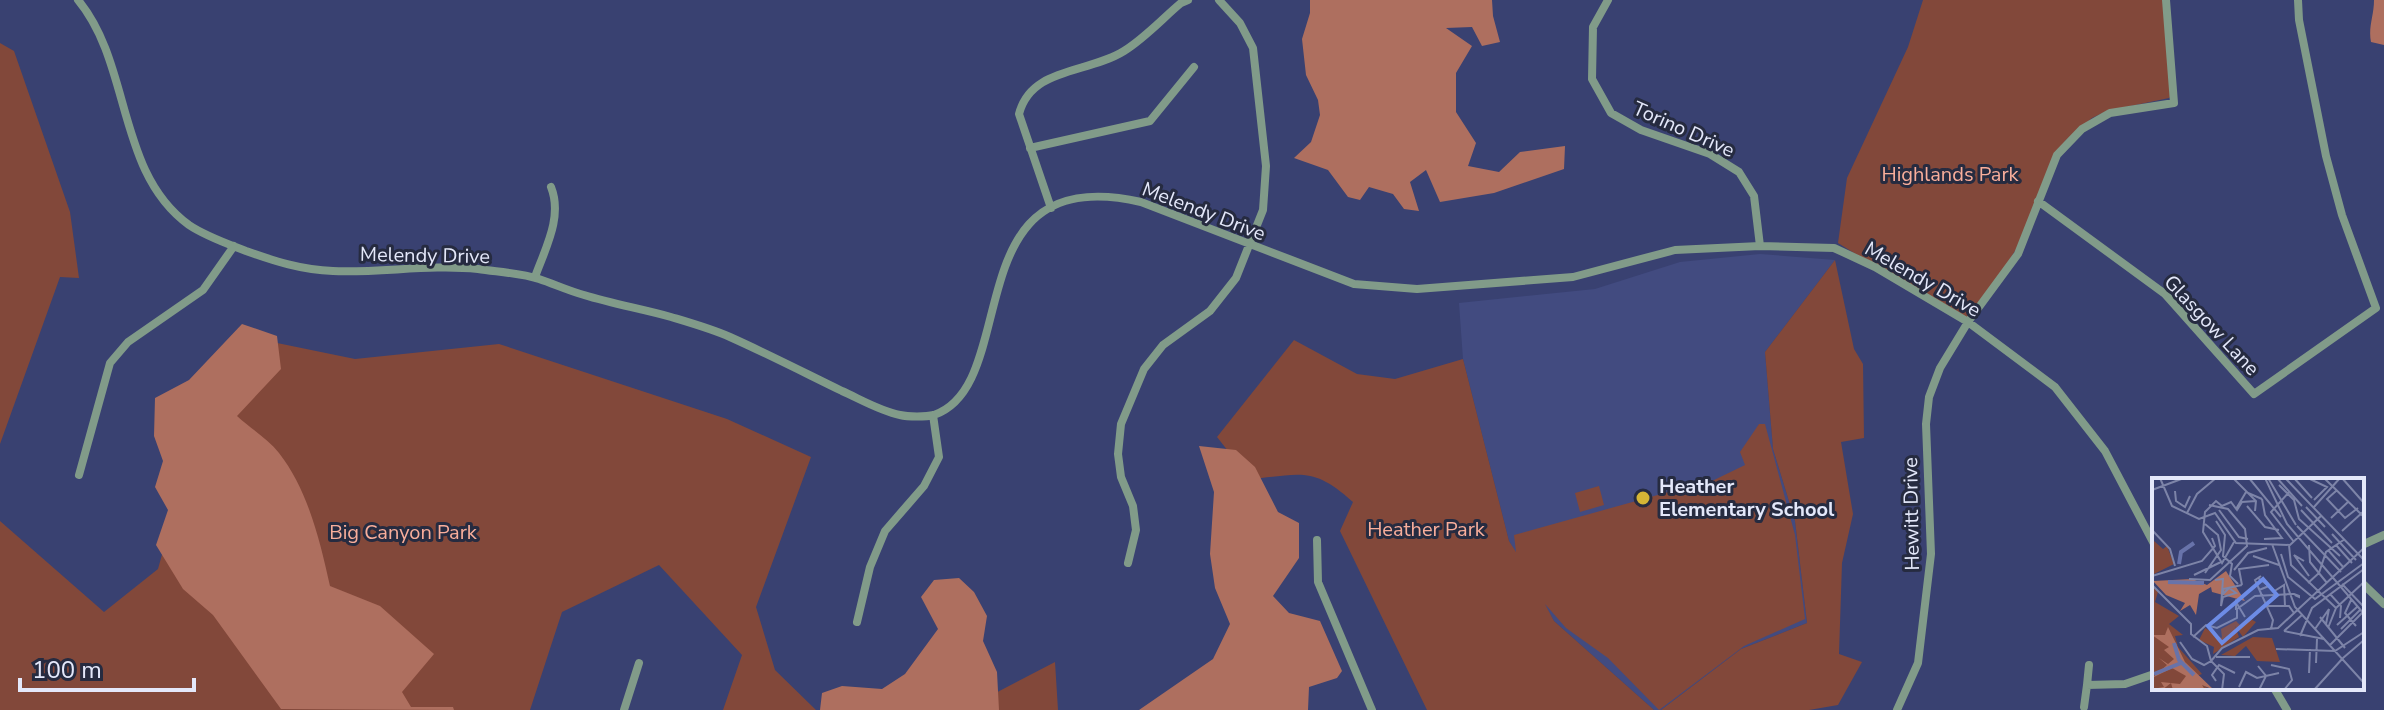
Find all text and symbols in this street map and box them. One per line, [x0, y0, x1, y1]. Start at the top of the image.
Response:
street label: Torino Drive [1629, 95, 1739, 164]
park label: Highlands Park [1881, 161, 2020, 188]
street label: Melendy Drive [1138, 176, 1269, 247]
street label: Melendy Drive [1860, 235, 1986, 324]
street label: Melendy Drive [360, 241, 490, 270]
street label: Glasgow Lane [2158, 269, 2265, 382]
street label: Hewitt Drive [1897, 457, 1926, 571]
place label: Heather Elementary School [1659, 473, 1835, 523]
inset map [2152, 478, 2364, 690]
marker: Heather Elementary School [1634, 489, 1652, 507]
park label: Heather Park [1367, 516, 1486, 543]
park label: Big Canyon Park [329, 519, 478, 546]
scale bar [20, 642, 194, 692]
text: 100 m [32, 654, 102, 686]

